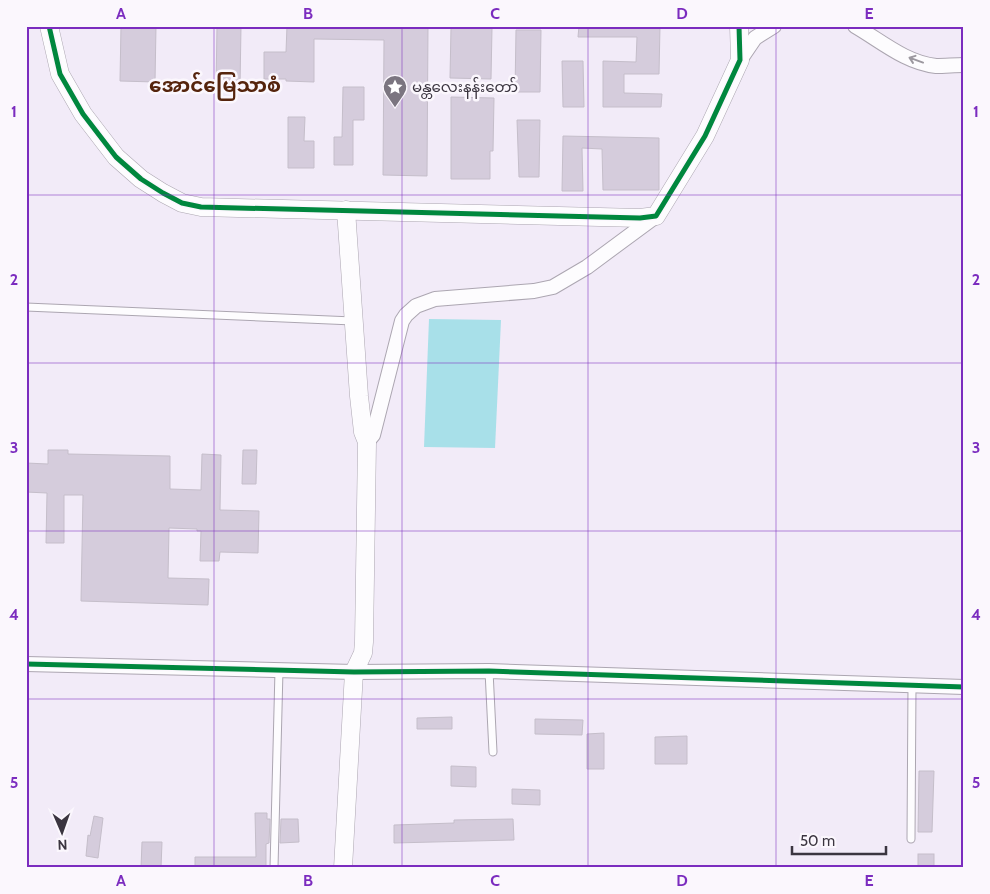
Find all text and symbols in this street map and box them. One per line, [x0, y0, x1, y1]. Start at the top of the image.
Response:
text: A [116, 4, 126, 23]
text: B [303, 4, 313, 23]
text: C [490, 4, 500, 23]
text: D [676, 4, 688, 23]
text: E [864, 4, 874, 23]
one-way arrow [909, 55, 924, 64]
district label: အောင်မြေသာစံ [149, 72, 281, 101]
place icon: မန္တလေးနန်းတော် [382, 74, 408, 108]
place label: မန္တလေးနန်းတော် [412, 77, 518, 99]
text: 1 [11, 102, 17, 121]
text: 1 [973, 102, 979, 121]
text: 2 [10, 270, 18, 289]
text: 2 [972, 270, 980, 289]
text: 3 [10, 438, 18, 457]
text: 3 [972, 438, 980, 457]
text: 4 [9, 605, 19, 624]
text: 4 [971, 605, 981, 624]
text: 5 [10, 773, 18, 792]
text: 5 [972, 773, 980, 792]
north arrow [38, 806, 88, 856]
scale bar [792, 824, 886, 856]
text: 50 m [800, 832, 835, 850]
text: N [57, 836, 68, 854]
text: A [116, 871, 126, 890]
text: B [303, 871, 313, 890]
text: C [490, 871, 500, 890]
text: D [676, 871, 688, 890]
text: E [864, 871, 874, 890]

